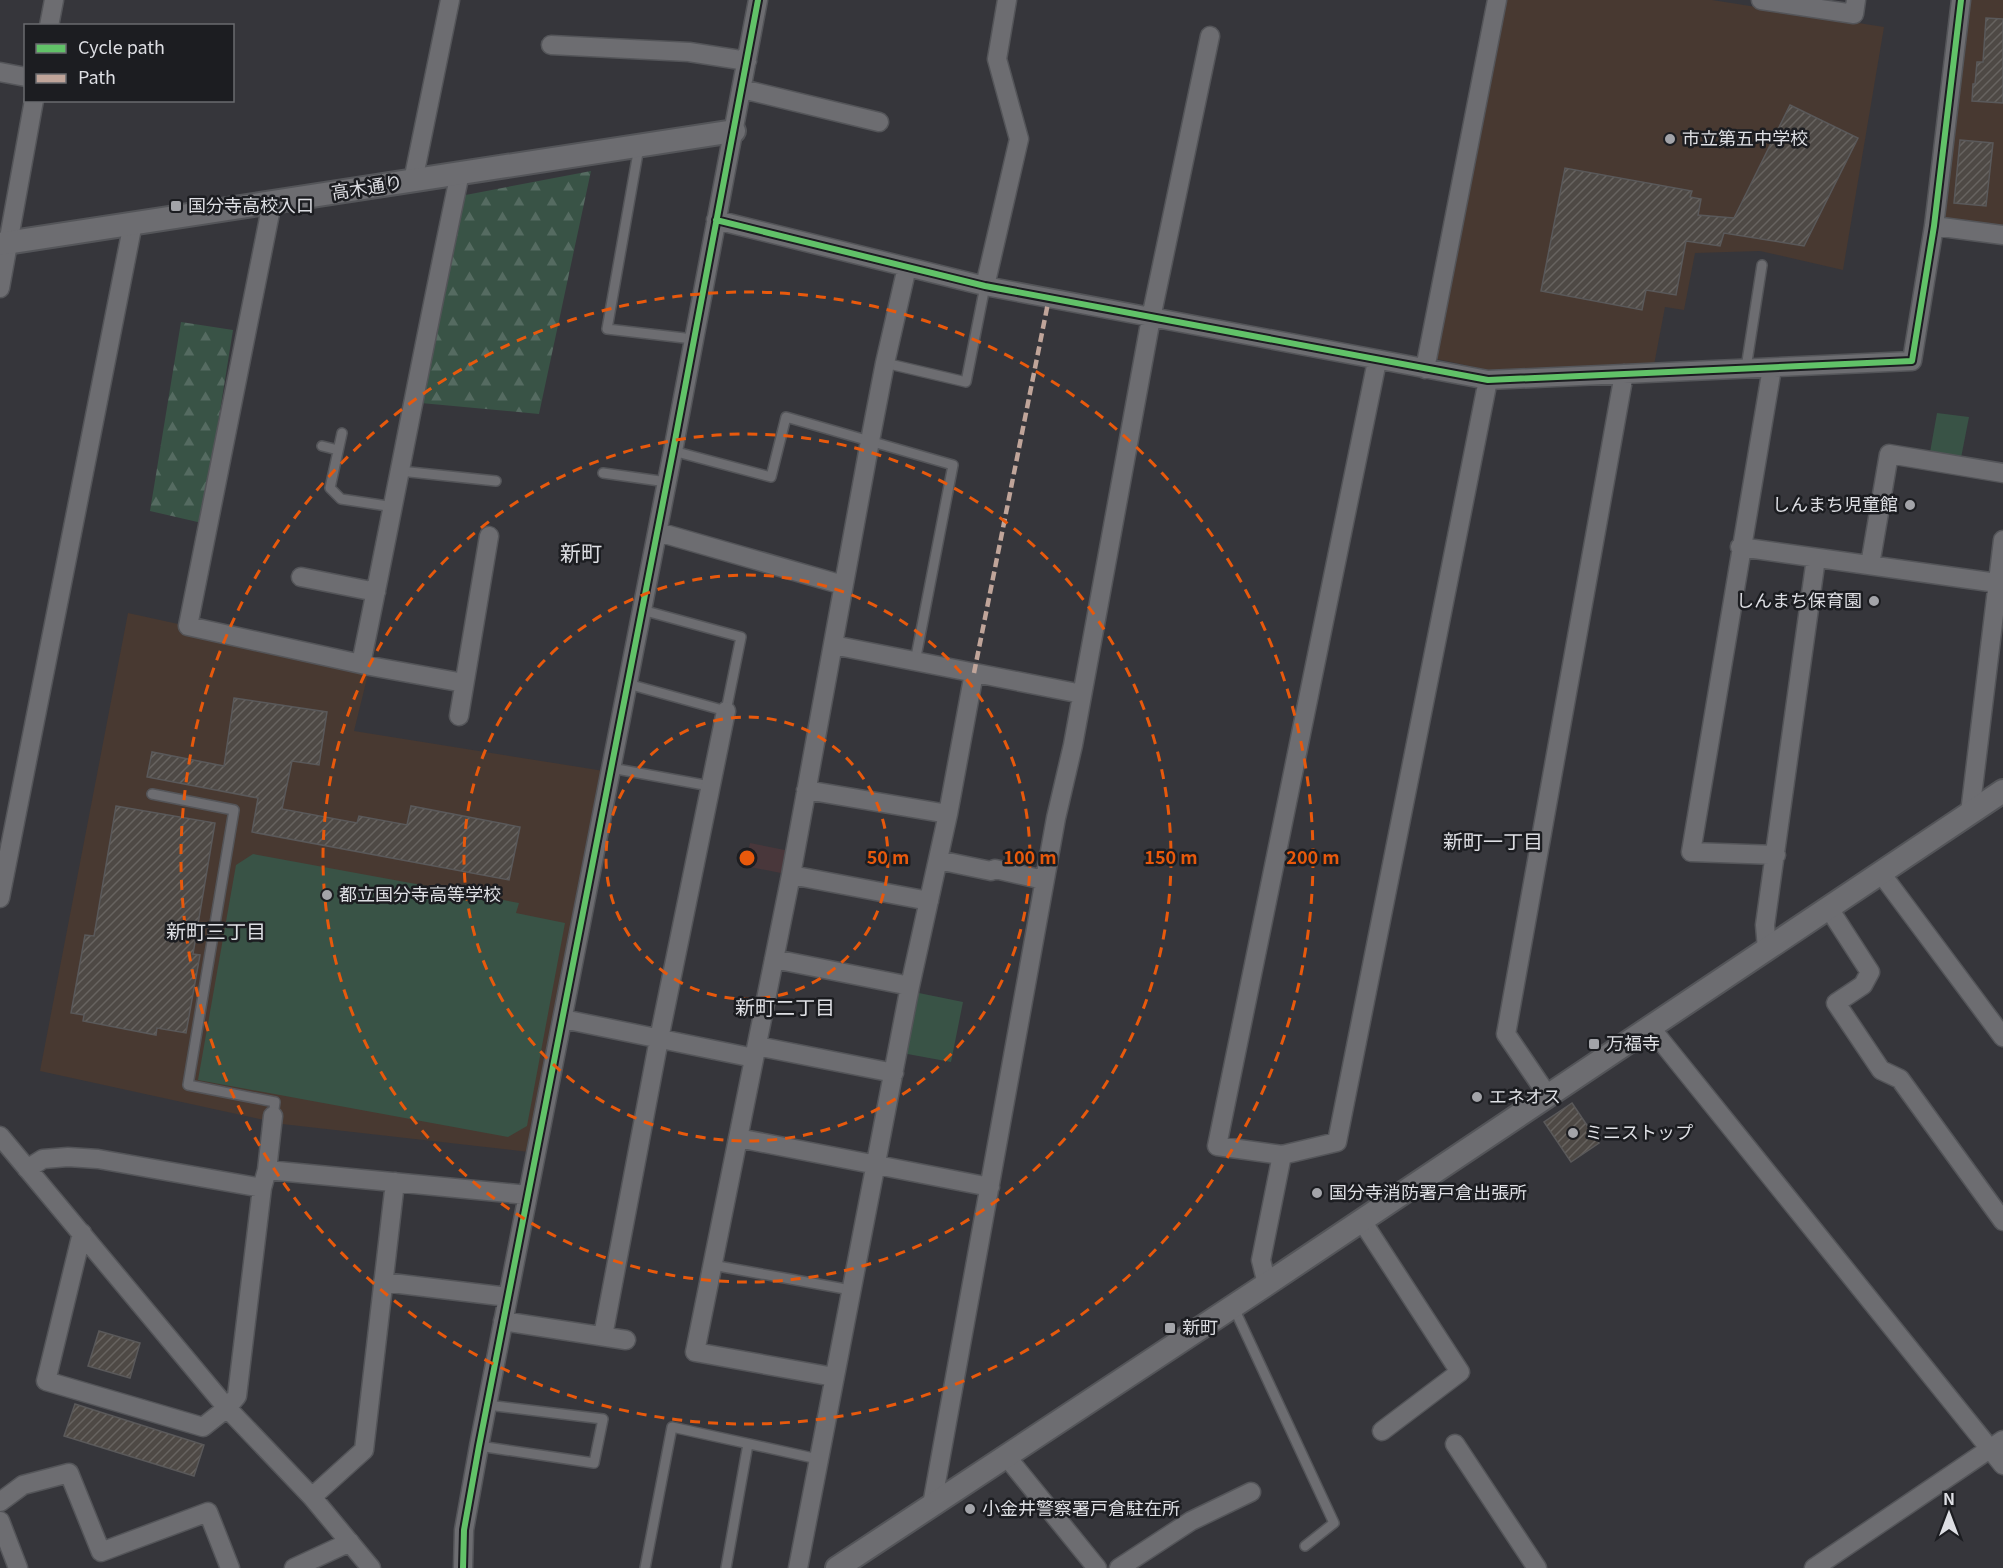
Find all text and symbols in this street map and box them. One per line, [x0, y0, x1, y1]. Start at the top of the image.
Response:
legend [24, 24, 234, 102]
text: Cycle path [78, 33, 165, 59]
text: Path [78, 63, 116, 89]
place label: 市立第五中学校 [1682, 124, 1808, 150]
marker: 市立第五中学校 [1663, 132, 1677, 146]
street label: 高木通り [329, 168, 404, 204]
place label: 国分寺高校入口 [188, 191, 314, 217]
marker: 国分寺高校入口 [169, 199, 183, 213]
place label: しんまち児童館 [1772, 490, 1898, 516]
marker: しんまち児童館 [1903, 498, 1917, 512]
district label: 新町 [560, 537, 602, 567]
place label: しんまち保育園 [1736, 586, 1862, 612]
marker: しんまち保育園 [1867, 594, 1881, 608]
district label: 新町一丁目 [1443, 826, 1543, 855]
text: 50 m [867, 843, 909, 869]
text: 100 m [1003, 843, 1057, 869]
text: 150 m [1144, 843, 1198, 869]
text: 200 m [1286, 843, 1340, 869]
centre of rings [737, 848, 757, 868]
place label: 都立国分寺高等学校 [339, 880, 501, 906]
marker: 都立国分寺高等学校 [320, 888, 334, 902]
district label: 新町三丁目 [166, 916, 266, 945]
district label: 新町二丁目 [735, 992, 835, 1021]
place label: 万福寺 [1606, 1029, 1660, 1055]
marker: 万福寺 [1587, 1037, 1601, 1051]
place label: エネオス [1489, 1082, 1561, 1108]
marker: エネオス [1470, 1090, 1484, 1104]
place label: ミニストップ [1585, 1118, 1693, 1144]
marker: ミニストップ [1566, 1126, 1580, 1140]
place label: 国分寺消防署戸倉出張所 [1329, 1178, 1527, 1204]
marker: 国分寺消防署戸倉出張所 [1310, 1186, 1324, 1200]
place label: 新町 [1182, 1313, 1218, 1339]
marker: 新町 [1163, 1321, 1177, 1335]
north arrow [1919, 1484, 1979, 1544]
text: N [1943, 1486, 1955, 1510]
place label: 小金井警察署戸倉駐在所 [982, 1494, 1180, 1520]
marker: 小金井警察署戸倉駐在所 [963, 1502, 977, 1516]

